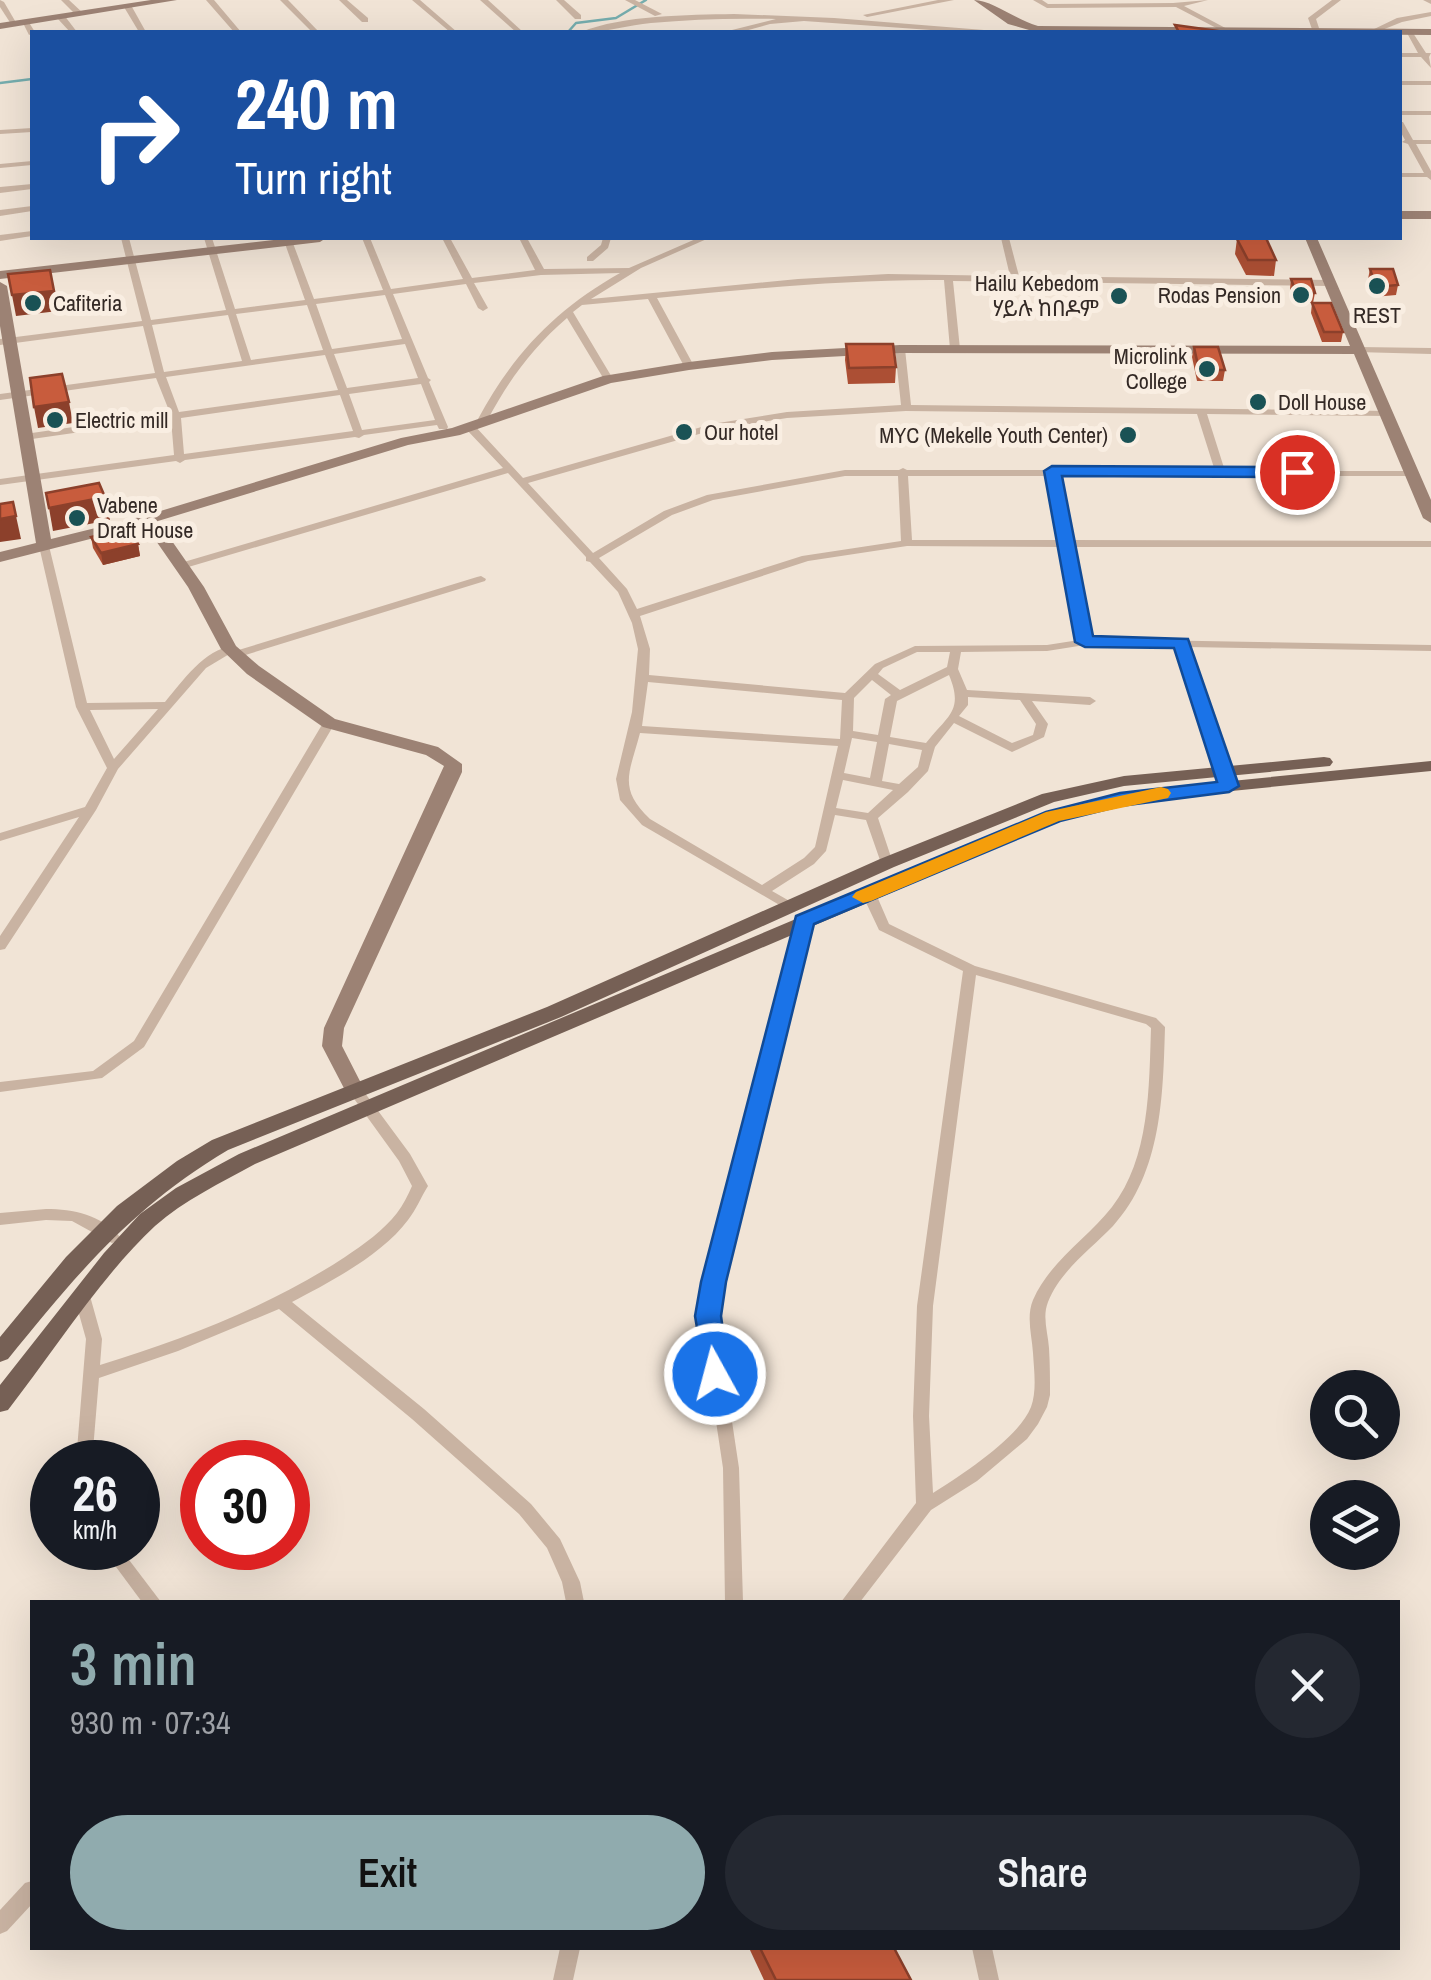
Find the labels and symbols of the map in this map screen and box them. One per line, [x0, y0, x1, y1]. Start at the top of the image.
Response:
place label: Hailu Kebedom ሃይሉ ከበዶም [975, 268, 1099, 323]
marker: REST [1366, 275, 1388, 297]
place label: Rodas Pension [1158, 280, 1281, 310]
marker: Rodas Pension [1290, 284, 1312, 306]
marker: Hailu Kebedom ሃይሉ ከበዶም [1108, 285, 1130, 307]
place label: Cafiteria [53, 288, 122, 318]
marker: Cafiteria [22, 292, 44, 314]
place label: REST [1353, 300, 1401, 330]
place label: Microlink College [1114, 341, 1188, 396]
marker: Microlink College [1196, 358, 1218, 380]
place label: Doll House [1278, 387, 1366, 417]
marker: Doll House [1247, 391, 1269, 413]
place label: Electric mill [75, 405, 168, 435]
marker: Electric mill [44, 409, 66, 431]
place label: Our hotel [704, 417, 778, 447]
place label: MYC (Mekelle Youth Center) [879, 420, 1108, 450]
marker: Our hotel [673, 421, 695, 443]
marker: MYC (Mekelle Youth Center) [1117, 424, 1139, 446]
pin [1255, 430, 1340, 515]
place label: Vabene Draft House [97, 490, 193, 545]
marker: Vabene Draft House [66, 507, 88, 529]
position arrow [663, 1322, 767, 1426]
speed limit sign: 30 [180, 1440, 310, 1570]

